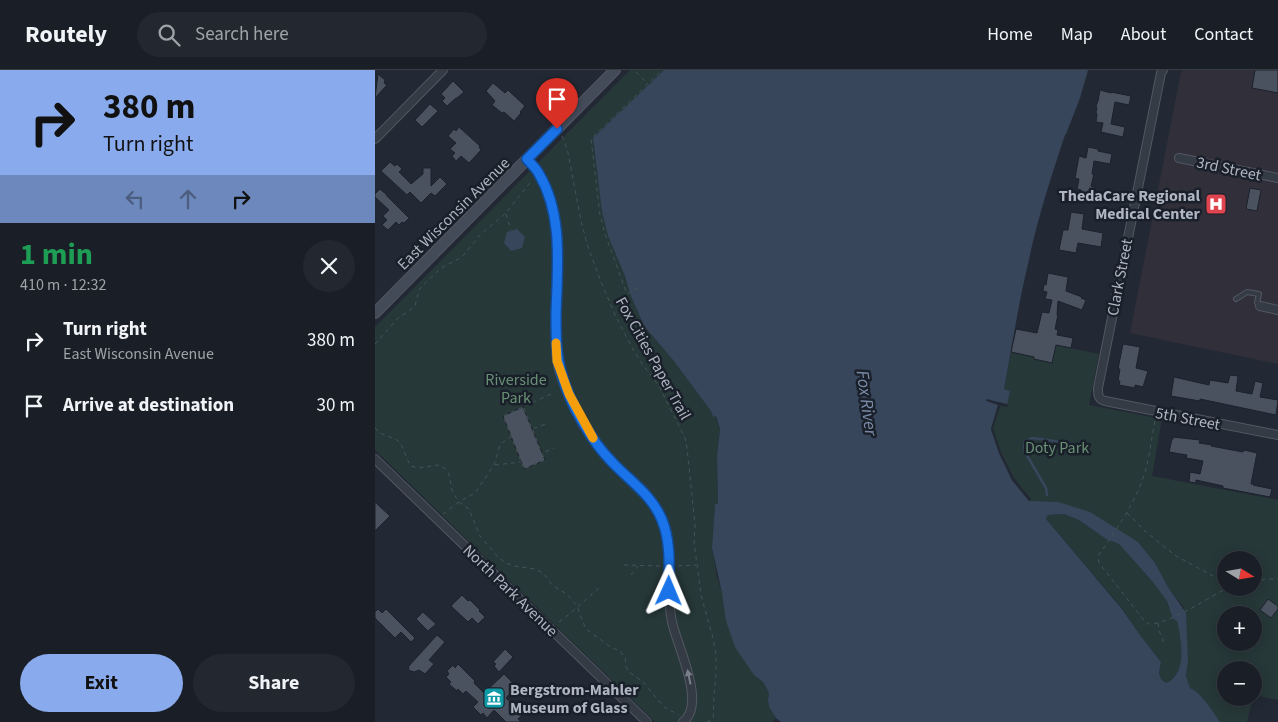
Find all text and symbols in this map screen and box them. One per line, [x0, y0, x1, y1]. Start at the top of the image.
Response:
search box [137, 12, 487, 57]
text: Routely [25, 17, 107, 52]
icon: search [155, 21, 183, 49]
text: Search here [195, 21, 289, 48]
text: Home [987, 22, 1033, 47]
text: Map [1061, 22, 1093, 47]
text: About [1121, 22, 1166, 47]
text: Contact [1194, 22, 1253, 47]
pin [536, 78, 578, 129]
text: 380 m [103, 82, 195, 132]
icon: arrive [543, 85, 571, 113]
icon: right [20, 90, 85, 155]
text: Turn right [103, 128, 193, 160]
street label: 3rd Street [1194, 151, 1264, 187]
street label: East Wisconsin Avenue [393, 153, 515, 275]
icon: left [121, 185, 149, 213]
icon: ahead [174, 185, 202, 213]
icon: right [227, 185, 255, 213]
place label: ThedaCare Regional Medical Center [1059, 185, 1201, 225]
hospital icon: ThedaCare Regional Medical Center [1204, 192, 1228, 216]
text: 1 min [20, 233, 93, 276]
street label: Clark Street [1102, 236, 1138, 318]
button: close [303, 240, 355, 292]
text: 410 m · 12:32 [20, 274, 107, 296]
street label: Fox Cities Paper Trail [610, 293, 696, 424]
text: Turn right [63, 316, 147, 343]
icon: right [20, 327, 48, 355]
text: 380 m [307, 327, 355, 354]
text: East Wisconsin Avenue [63, 343, 214, 365]
park label: Riverside Park [485, 369, 547, 409]
water label: Fox River [850, 369, 884, 438]
icon: arrive [20, 392, 48, 420]
text: Arrive at destination [63, 392, 234, 419]
text: 30 m [317, 392, 355, 419]
street label: 5th Street [1154, 402, 1223, 436]
park label: Doty Park [1025, 437, 1089, 459]
street label: North Park Avenue [458, 540, 563, 642]
north arrow [1217, 551, 1263, 596]
map controls [1217, 551, 1262, 706]
position arrow [642, 564, 694, 616]
button: + [1217, 606, 1262, 651]
button: Exit [20, 654, 183, 712]
button: Share [193, 654, 355, 712]
button: − [1217, 661, 1262, 706]
one-way arrow [684, 668, 692, 684]
place label: Bergstrom-Mahler Museum of Glass [510, 679, 639, 719]
museum icon: Bergstrom-Mahler Museum of Glass [482, 686, 506, 710]

